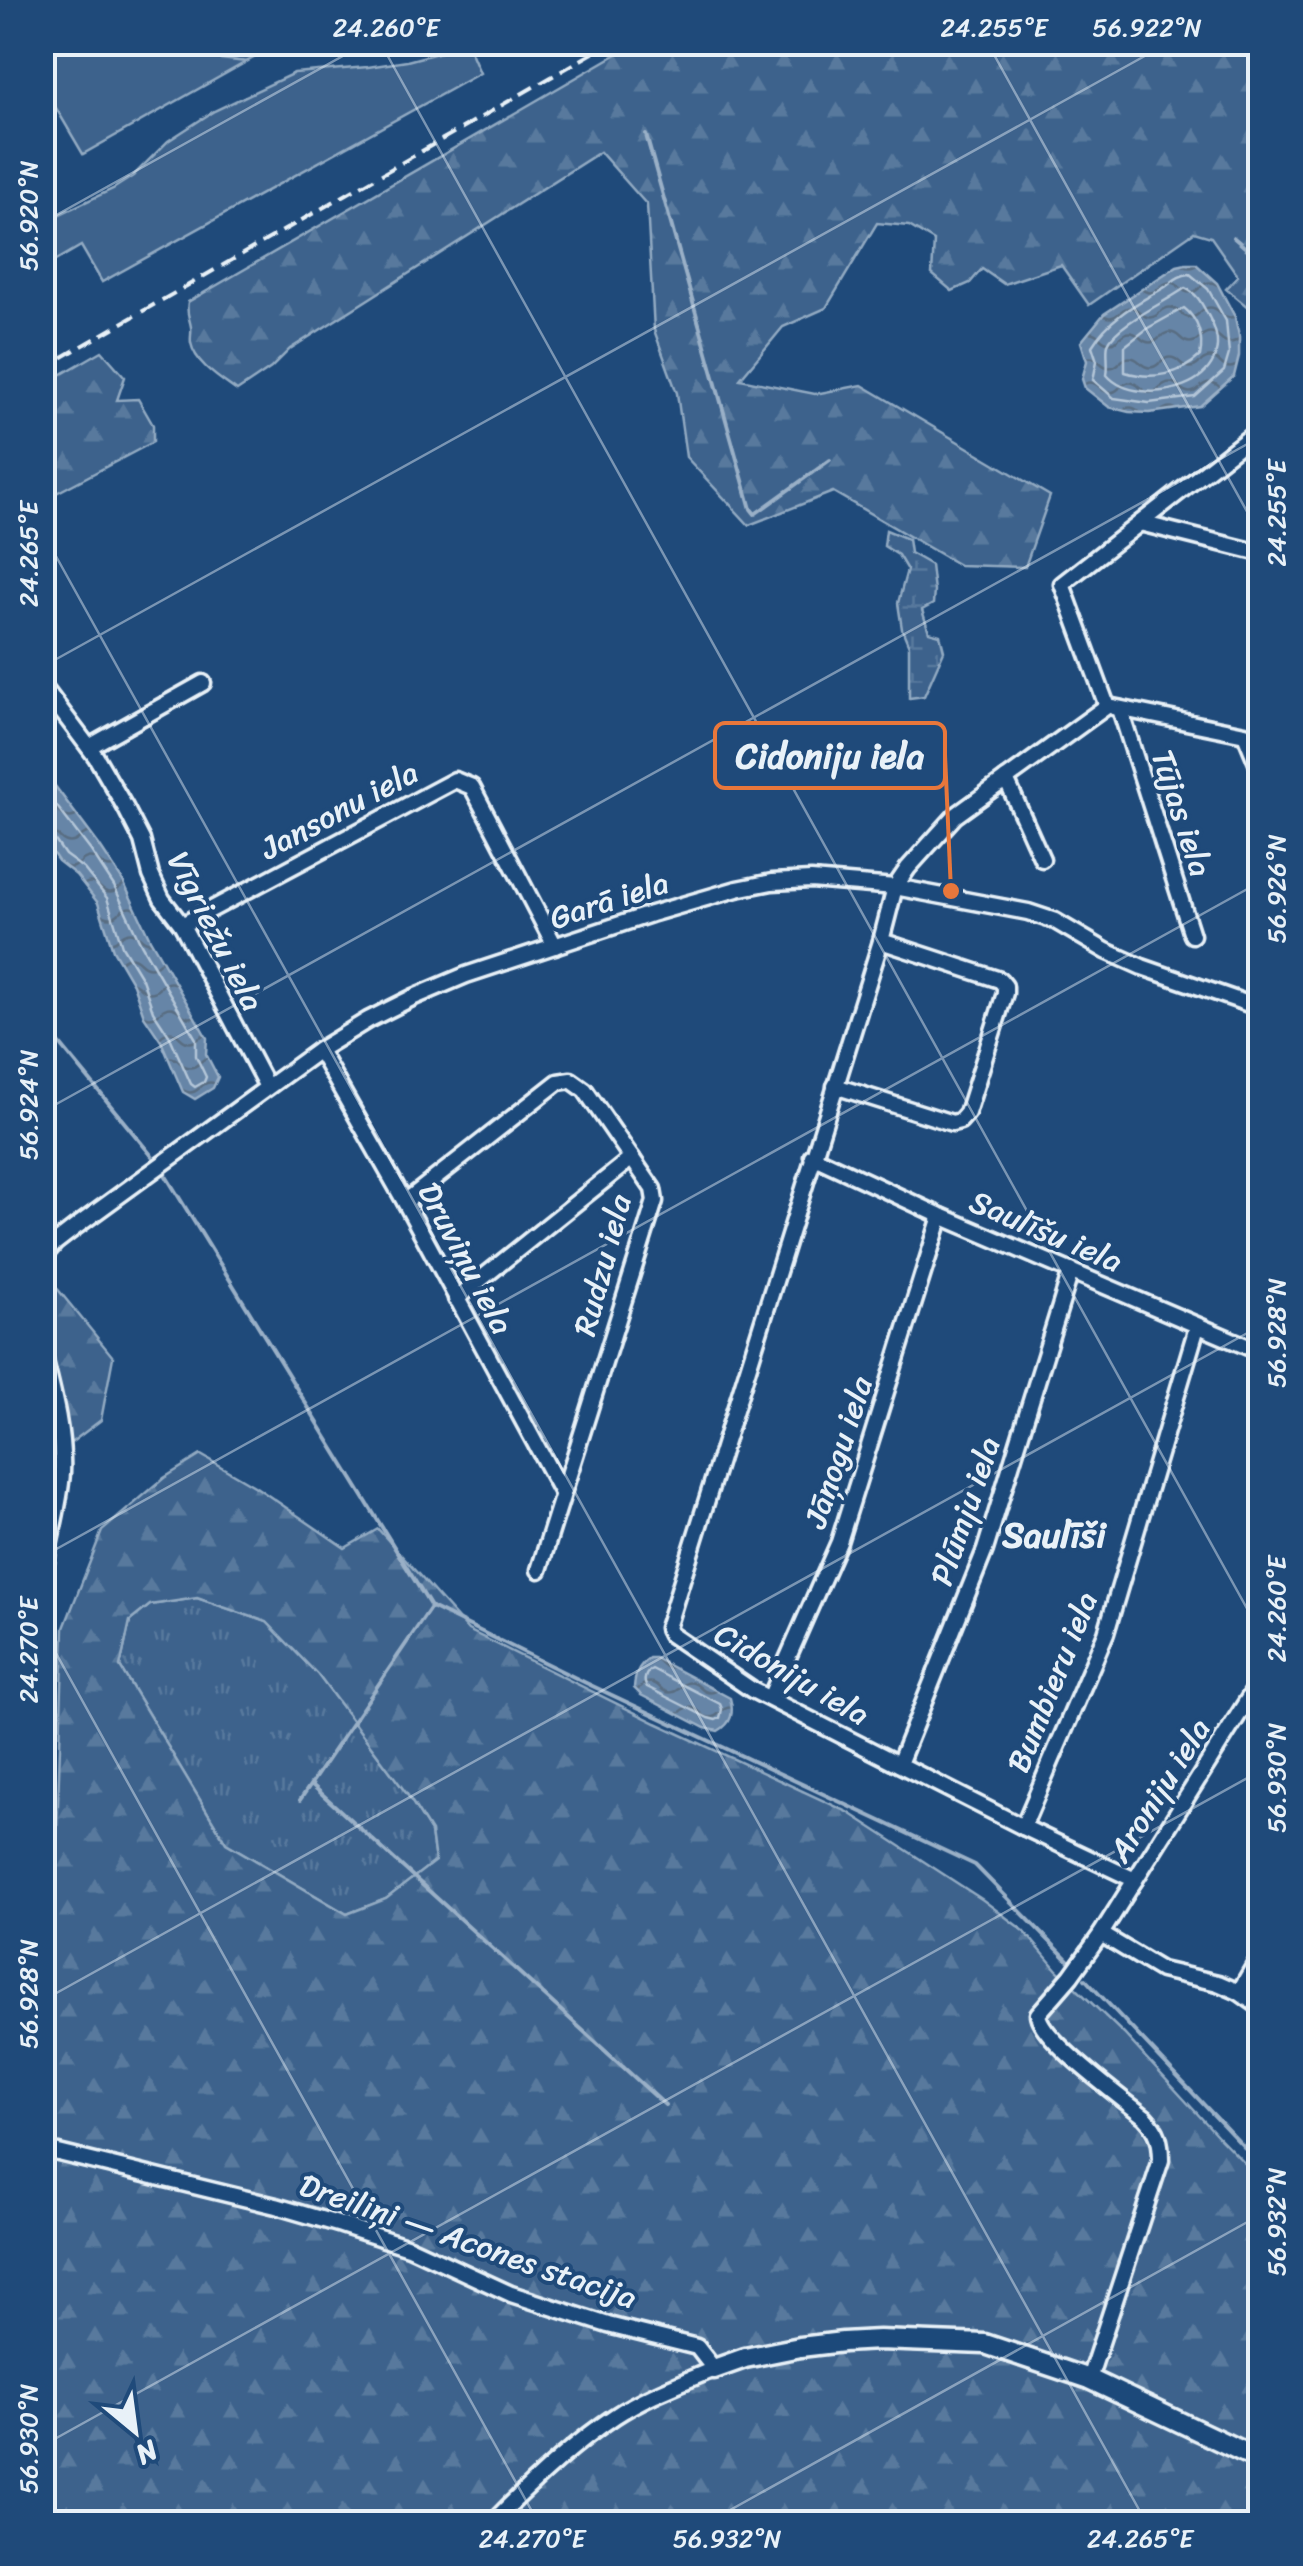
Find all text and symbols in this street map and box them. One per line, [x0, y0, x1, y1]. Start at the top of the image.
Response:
text: 24.260°E [333, 5, 441, 50]
text: 24.255°E [940, 5, 1050, 50]
text: 56.922°N [1092, 5, 1202, 50]
text: 56.920°N [6, 160, 51, 271]
text: 24.255°E [1254, 457, 1299, 567]
text: 24.265°E [6, 499, 51, 607]
callout: Cidoniju iela [715, 723, 945, 788]
text: Cidoniju iela [735, 725, 925, 787]
street label: Tūjas iela [1134, 742, 1229, 884]
street label: Jansonu iela [249, 745, 429, 877]
text: 56.926°N [1254, 834, 1299, 944]
street label: Vīgriežu iela [151, 841, 280, 1021]
street label: Garā iela [542, 854, 676, 947]
text: 56.924°N [6, 1049, 51, 1160]
street label: Druviņu iela [401, 1171, 530, 1345]
street label: Saulīšu iela [960, 1174, 1131, 1289]
street label: Rudzu iela [556, 1187, 649, 1342]
text: 56.928°N [1254, 1277, 1299, 1388]
street label: Jāņogu iela [787, 1368, 890, 1536]
street label: Plūmju iela [913, 1429, 1018, 1593]
district label: Saulīši [1001, 1504, 1107, 1566]
text: 24.260°E [1254, 1554, 1299, 1662]
street label: Bumbieru iela [990, 1583, 1115, 1782]
text: 24.270°E [6, 1595, 51, 1703]
street label: Cidoniju iela [703, 1607, 881, 1742]
street label: Aroniju iela [1092, 1707, 1226, 1875]
text: 56.930°N [1254, 1722, 1299, 1833]
text: 56.928°N [6, 1938, 51, 2049]
street label: Dreiliņi — Acones stacija [291, 2157, 644, 2326]
text: 56.932°N [1254, 2167, 1299, 2276]
north arrow [85, 2381, 185, 2481]
text: 56.930°N [6, 2383, 51, 2494]
text: N [126, 2426, 168, 2479]
text: 24.270°E [479, 2516, 587, 2561]
text: 56.932°N [673, 2516, 782, 2561]
text: 24.265°E [1087, 2516, 1195, 2561]

